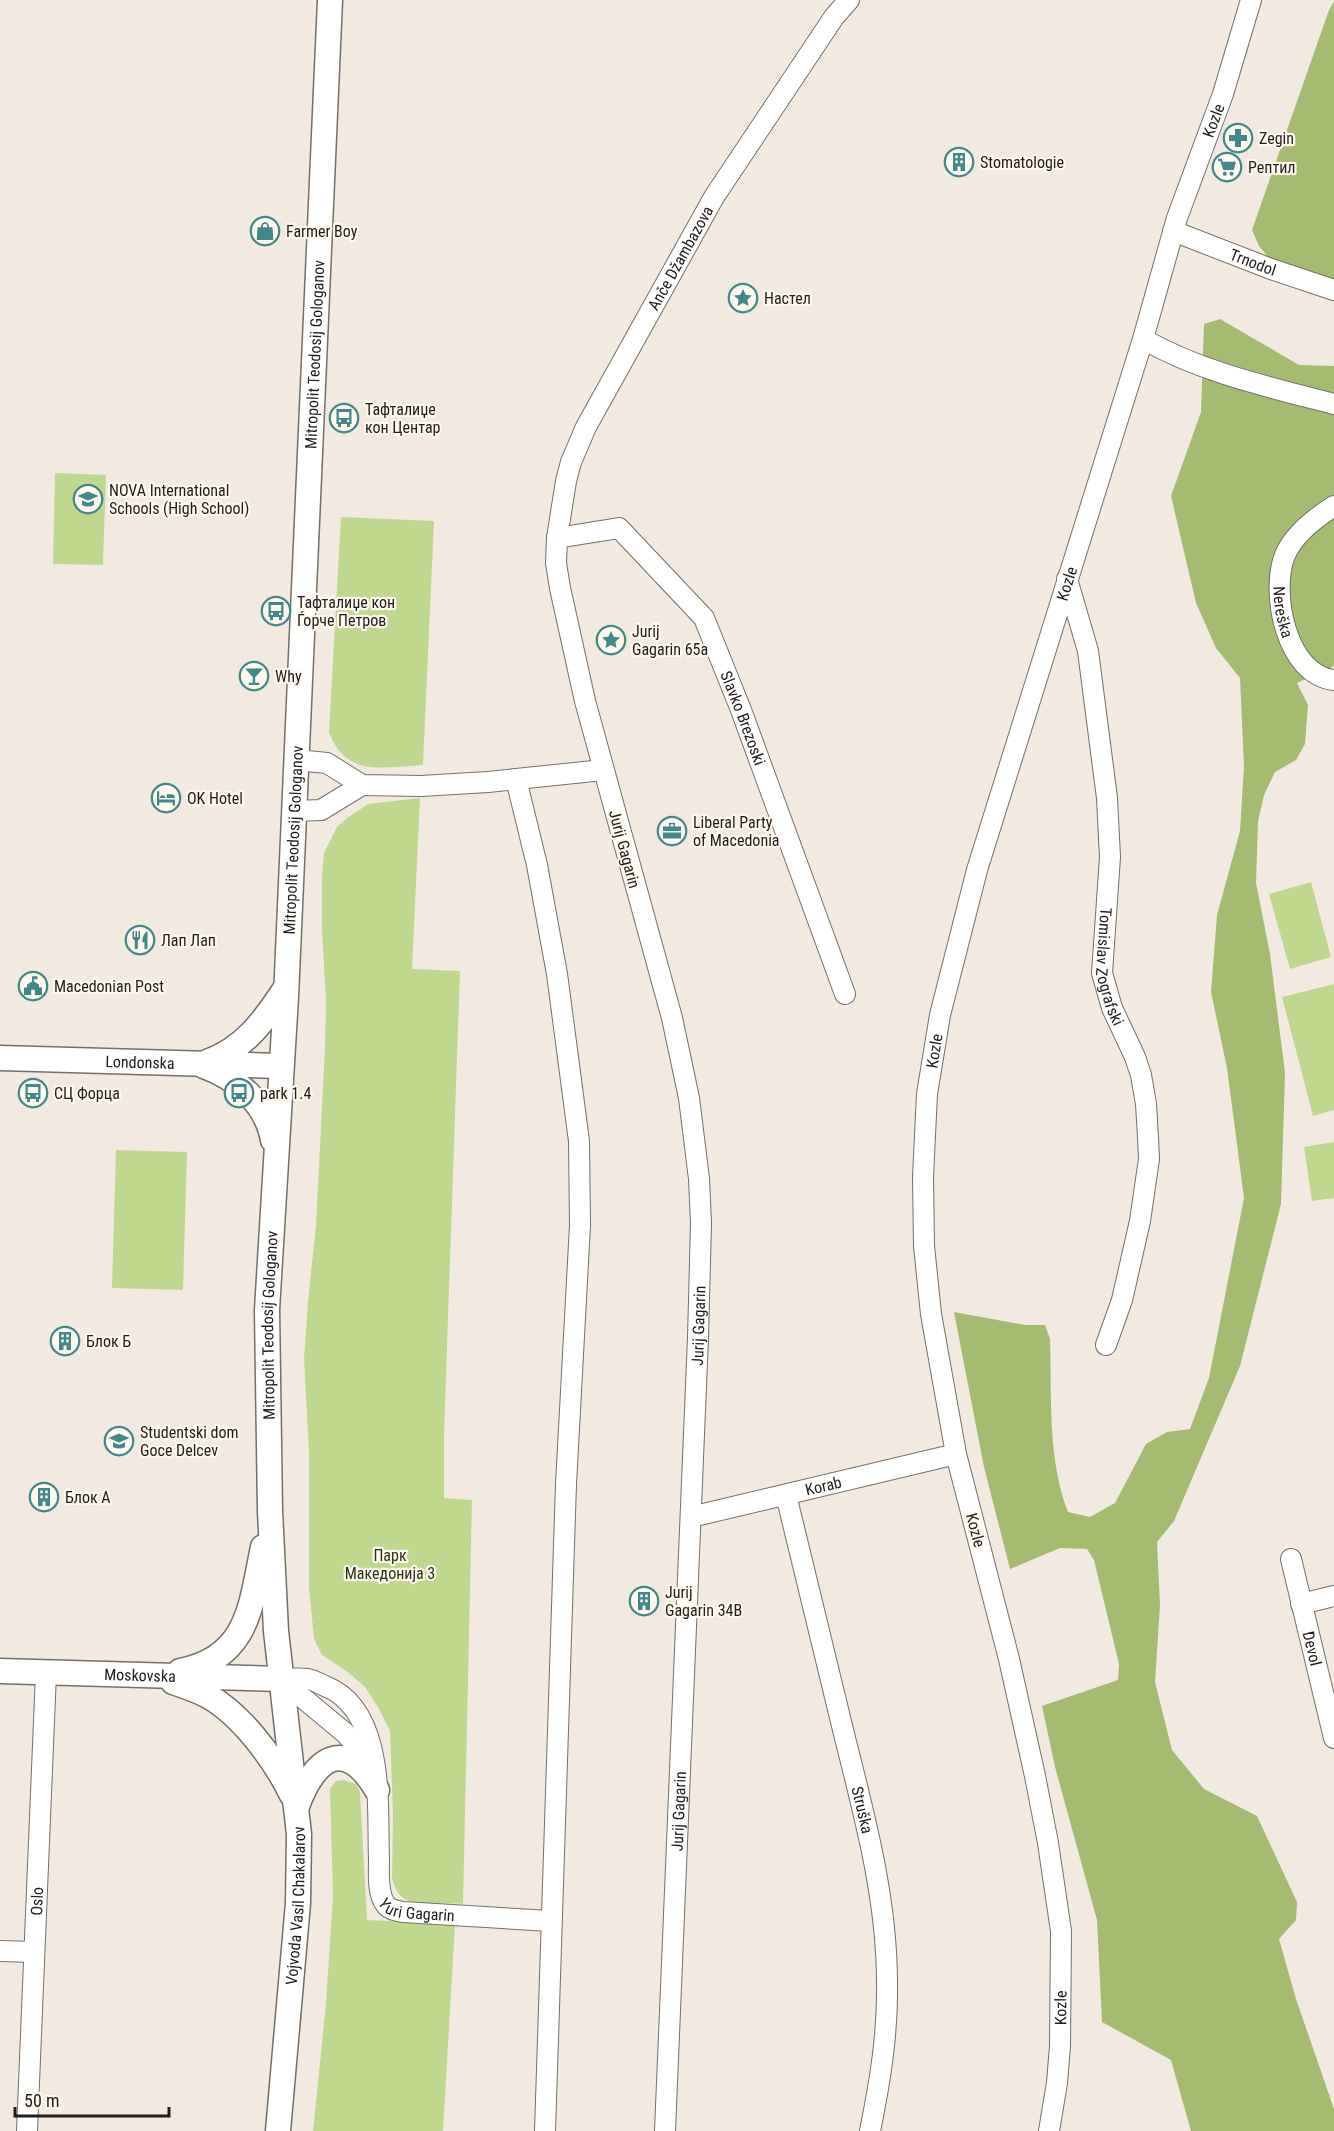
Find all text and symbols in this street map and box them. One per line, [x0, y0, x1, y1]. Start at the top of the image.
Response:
street label: Kozle [1199, 101, 1229, 140]
pharmacy icon: Zegin [1222, 122, 1254, 154]
place label: Zegin [1259, 129, 1294, 148]
building icon: Stomatologie [943, 146, 975, 178]
supermarket icon: Рептил [1211, 151, 1243, 183]
place label: Stomatologie [980, 153, 1064, 172]
place label: Рептил [1248, 158, 1296, 177]
street label: Anče Džambazova [644, 203, 717, 313]
shop icon: Farmer Boy [249, 215, 281, 247]
place label: Farmer Boy [286, 222, 358, 241]
street label: Trnodol [1227, 245, 1279, 280]
street label: Mitropolit Teodosij Gologanov [301, 260, 329, 449]
place icon: Настел [727, 282, 759, 314]
place label: Настел [764, 289, 811, 308]
place label: Тафталиџе кон Центар [365, 400, 441, 437]
bus stop icon: Тафталиџе кон Центар [328, 402, 360, 434]
place label: NOVA International Schools (High School) [109, 481, 249, 518]
school or university icon: NOVA International Schools (High School) [72, 483, 104, 515]
street label: Kozle [1053, 564, 1081, 603]
street label: Nereška [1269, 586, 1297, 640]
place label: Тафталиџе кон Ѓорче Петров [297, 593, 395, 630]
bus stop icon: Тафталиџе кон Ѓорче Петров [260, 595, 292, 627]
place label: Jurij Gagarin 65a [632, 622, 708, 659]
place icon: Jurij Gagarin 65a [595, 624, 627, 656]
bar icon: Why [238, 660, 270, 692]
place label: Why [275, 667, 302, 686]
street label: Slavko Brezoski [716, 668, 769, 768]
street label: Mitropolit Teodosij Gologanov [280, 745, 307, 935]
hotel icon: OK Hotel [150, 782, 182, 814]
place label: OK Hotel [187, 789, 243, 808]
street label: Jurij Gagarin [605, 808, 644, 890]
place label: Liberal Party of Macedonia [693, 813, 779, 850]
office icon: Liberal Party of Macedonia [656, 815, 688, 847]
street label: Tomislav Zografski [1092, 907, 1128, 1029]
restaurant icon: Лап Лап [124, 924, 156, 956]
place label: Лап Лап [161, 931, 216, 950]
public building icon: Macedonian Post [17, 970, 49, 1002]
place label: Macedonian Post [54, 977, 164, 996]
street label: Kozle [922, 1032, 947, 1070]
street label: Londonska [105, 1052, 175, 1073]
bus stop icon: СЦ Форца [17, 1077, 49, 1109]
bus stop icon: park 1.4 [223, 1077, 255, 1109]
place label: СЦ Форца [54, 1084, 120, 1103]
place label: park 1.4 [260, 1084, 311, 1103]
street label: Mitropolit Teodosij Gologanov [258, 1230, 282, 1420]
street label: Jurij Gagarin [688, 1285, 709, 1366]
building icon: Блок Б [49, 1325, 81, 1357]
place label: Блок Б [86, 1332, 131, 1351]
place label: Studentski dom Goce Delcev [140, 1423, 239, 1460]
school or university icon: Studentski dom Goce Delcev [103, 1425, 135, 1457]
street label: Korab [803, 1473, 844, 1500]
building icon: Блок А [28, 1481, 60, 1513]
place label: Блок А [65, 1488, 111, 1507]
street label: Kozle [962, 1511, 989, 1549]
park label: Парк Македонија 3 [345, 1546, 435, 1583]
place label: Jurij Gagarin 34B [665, 1583, 742, 1620]
building icon: Jurij Gagarin 34B [628, 1585, 660, 1617]
street label: Devol [1299, 1629, 1325, 1668]
street label: Moskovska [104, 1665, 176, 1686]
street label: Jurij Gagarin [668, 1771, 690, 1852]
street label: Struška [847, 1784, 877, 1835]
street label: Vojvoda Vasil Chakalarov [282, 1825, 309, 1986]
street label: Oslo [27, 1887, 47, 1916]
street label: Yuri Gagarin [374, 1895, 455, 1925]
street label: Kozle [1051, 1990, 1070, 2025]
scale bar [15, 2080, 170, 2118]
text: 50 m [24, 2090, 59, 2111]

